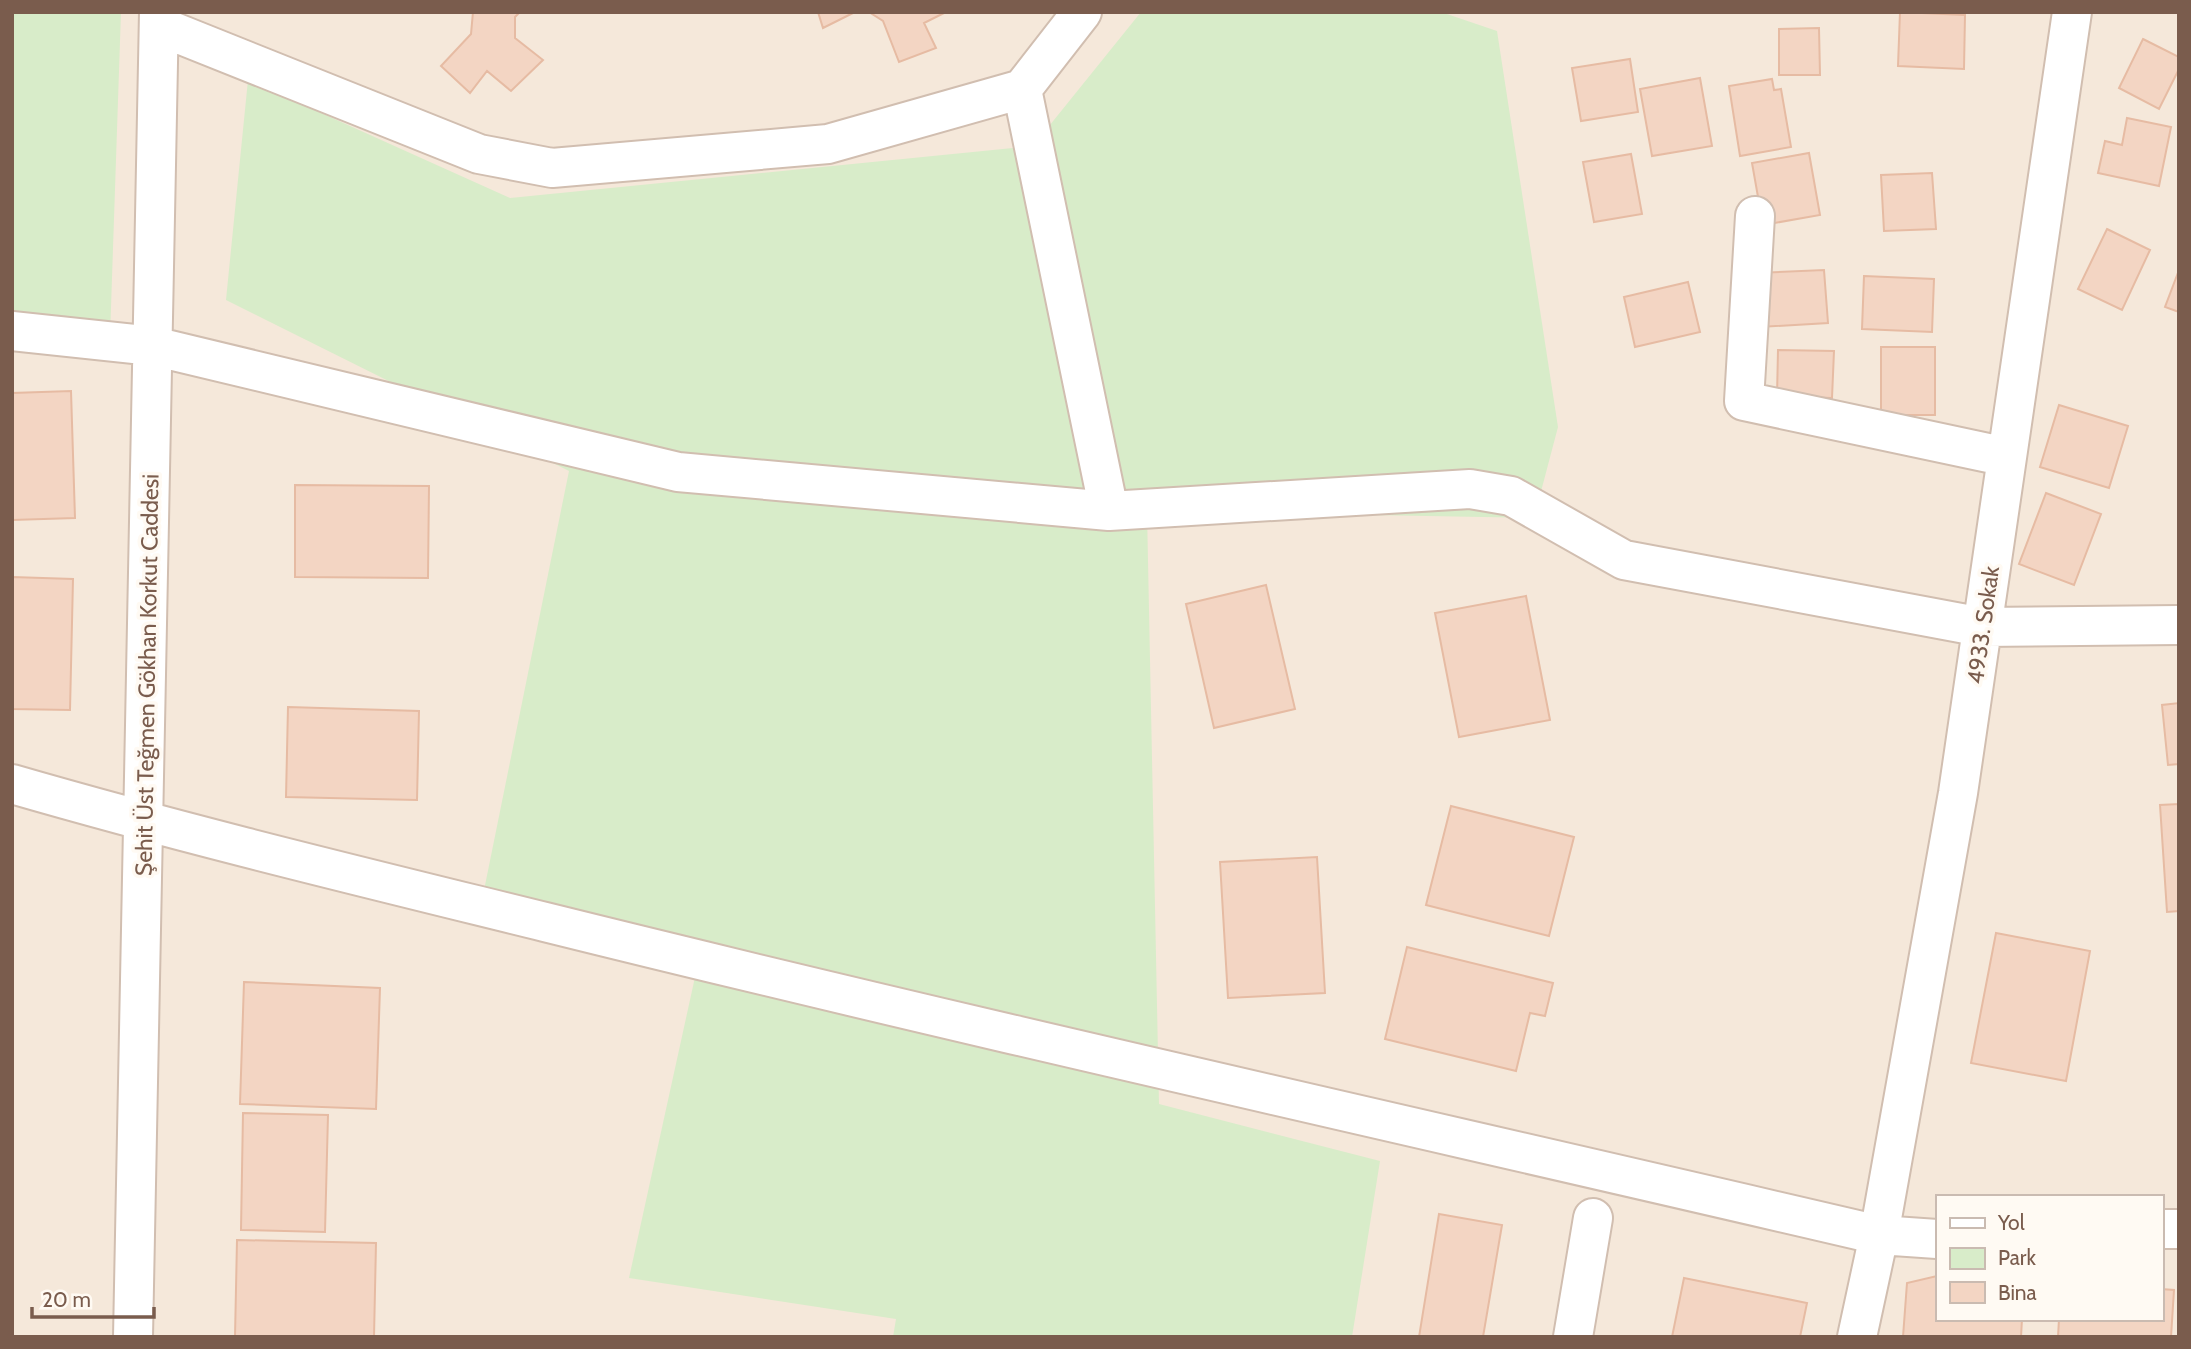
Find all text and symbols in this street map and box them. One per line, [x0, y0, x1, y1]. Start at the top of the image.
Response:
street label: Şehit Üst Teğmen Gökhan Korkut Caddesi [129, 474, 165, 876]
street label: 4933. Sokak [1961, 564, 2005, 686]
legend [1936, 1195, 2163, 1321]
text: Yol [1997, 1210, 2025, 1235]
text: Park [1998, 1245, 2036, 1270]
scale bar [32, 1276, 154, 1320]
text: Bina [1998, 1280, 2037, 1305]
text: 20 m [42, 1287, 91, 1312]

